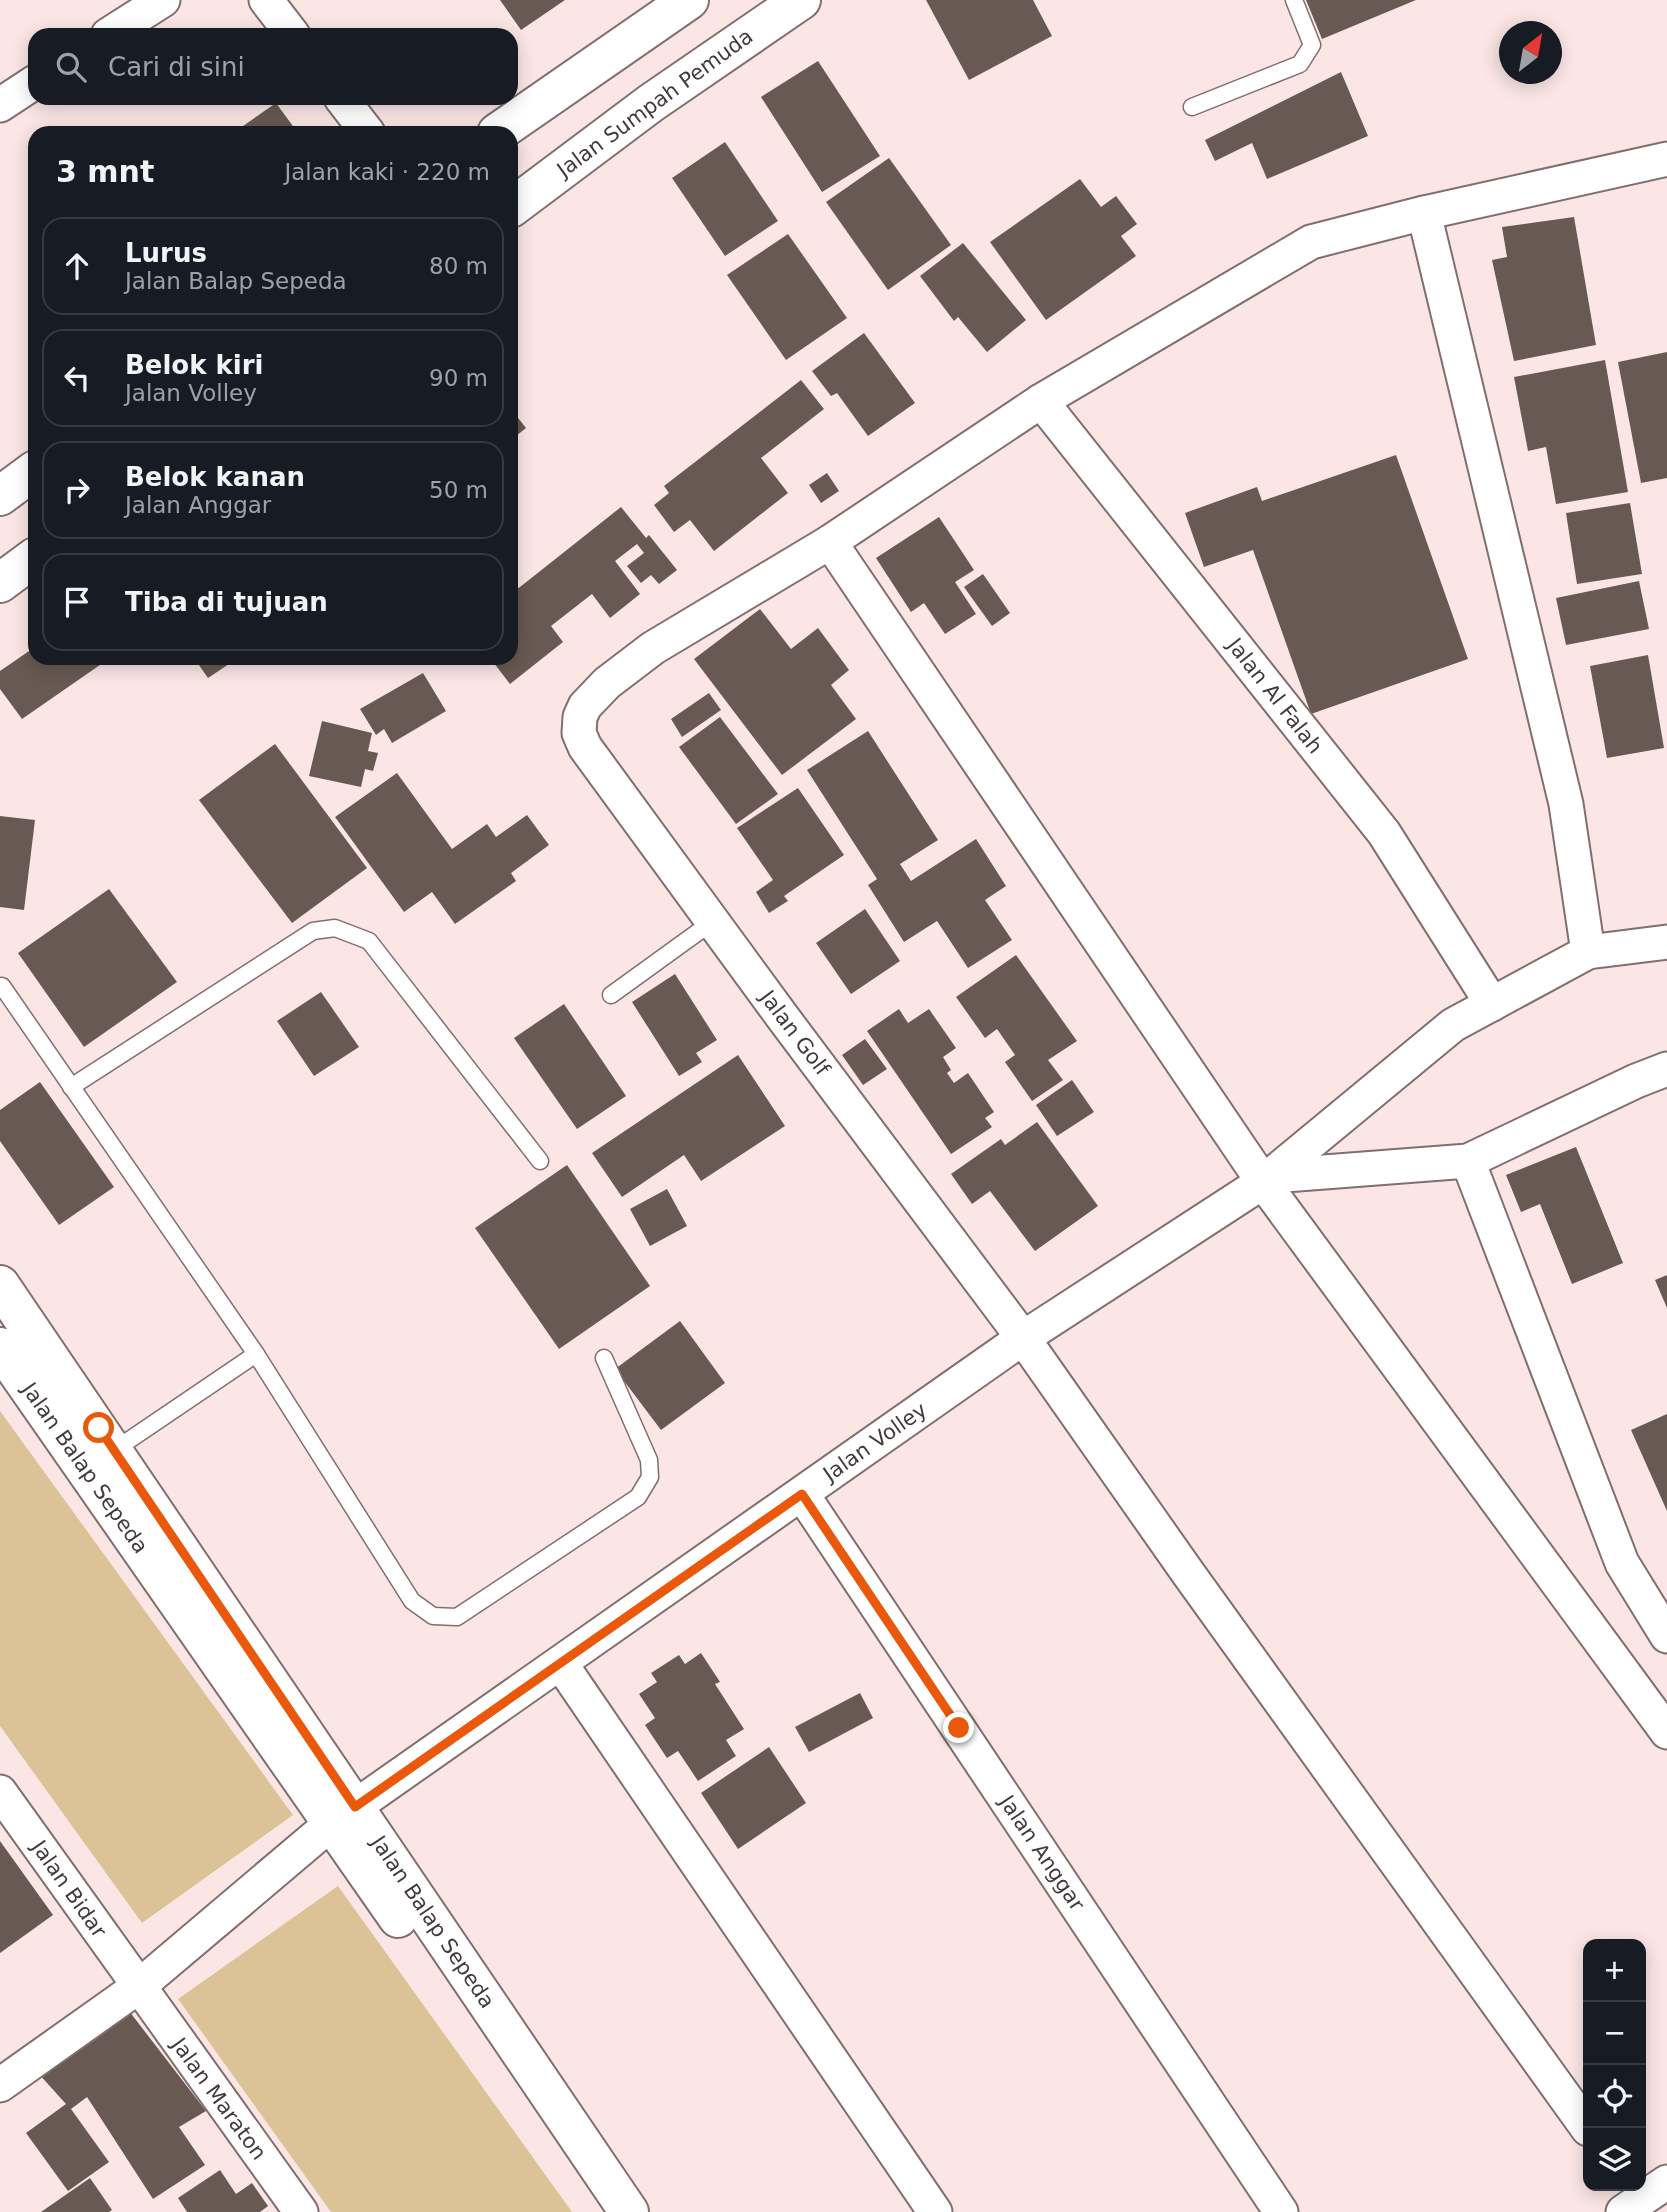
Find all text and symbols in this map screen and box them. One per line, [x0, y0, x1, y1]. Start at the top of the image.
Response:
north arrow [1499, 21, 1562, 84]
street label: Jalan Sumpah Pemuda [551, 24, 757, 183]
search box [28, 28, 518, 105]
icon: search [52, 48, 90, 86]
text: Cari di sini [108, 52, 245, 82]
text: 3 mnt [56, 154, 154, 189]
text: Jalan kaki · 220 m [284, 159, 490, 185]
text: Lurus [125, 238, 207, 268]
icon: ahead [58, 247, 96, 285]
text: 80 m [429, 253, 488, 279]
text: Jalan Balap Sepeda [125, 268, 347, 294]
text: Belok kiri [125, 350, 264, 380]
icon: left [58, 359, 96, 397]
text: 90 m [429, 365, 488, 391]
text: Jalan Volley [125, 380, 257, 406]
text: Belok kanan [125, 462, 305, 492]
icon: right [58, 471, 96, 509]
text: 50 m [429, 477, 488, 503]
text: Jalan Anggar [125, 492, 271, 518]
icon: arrive [58, 583, 96, 621]
text: Tiba di tujuan [125, 587, 328, 617]
street label: Jalan Al Falah [1221, 632, 1327, 758]
street label: Jalan Golf [754, 984, 835, 1081]
street label: Jalan Balap Sepeda [16, 1377, 153, 1558]
street label: Jalan Volley [817, 1398, 931, 1487]
route start [83, 1412, 114, 1443]
route end [943, 1712, 974, 1743]
street label: Jalan Anggar [994, 1789, 1090, 1915]
street label: Jalan Balap Sepeda [365, 1830, 500, 2013]
street label: Jalan Bidar [26, 1834, 111, 1942]
map controls [1583, 1939, 1646, 2191]
button: + [1583, 1939, 1646, 2002]
button: − [1583, 2002, 1646, 2065]
street label: Jalan Maraton [166, 2032, 271, 2165]
button: locate [1583, 2065, 1646, 2128]
button: layers [1583, 2128, 1646, 2191]

